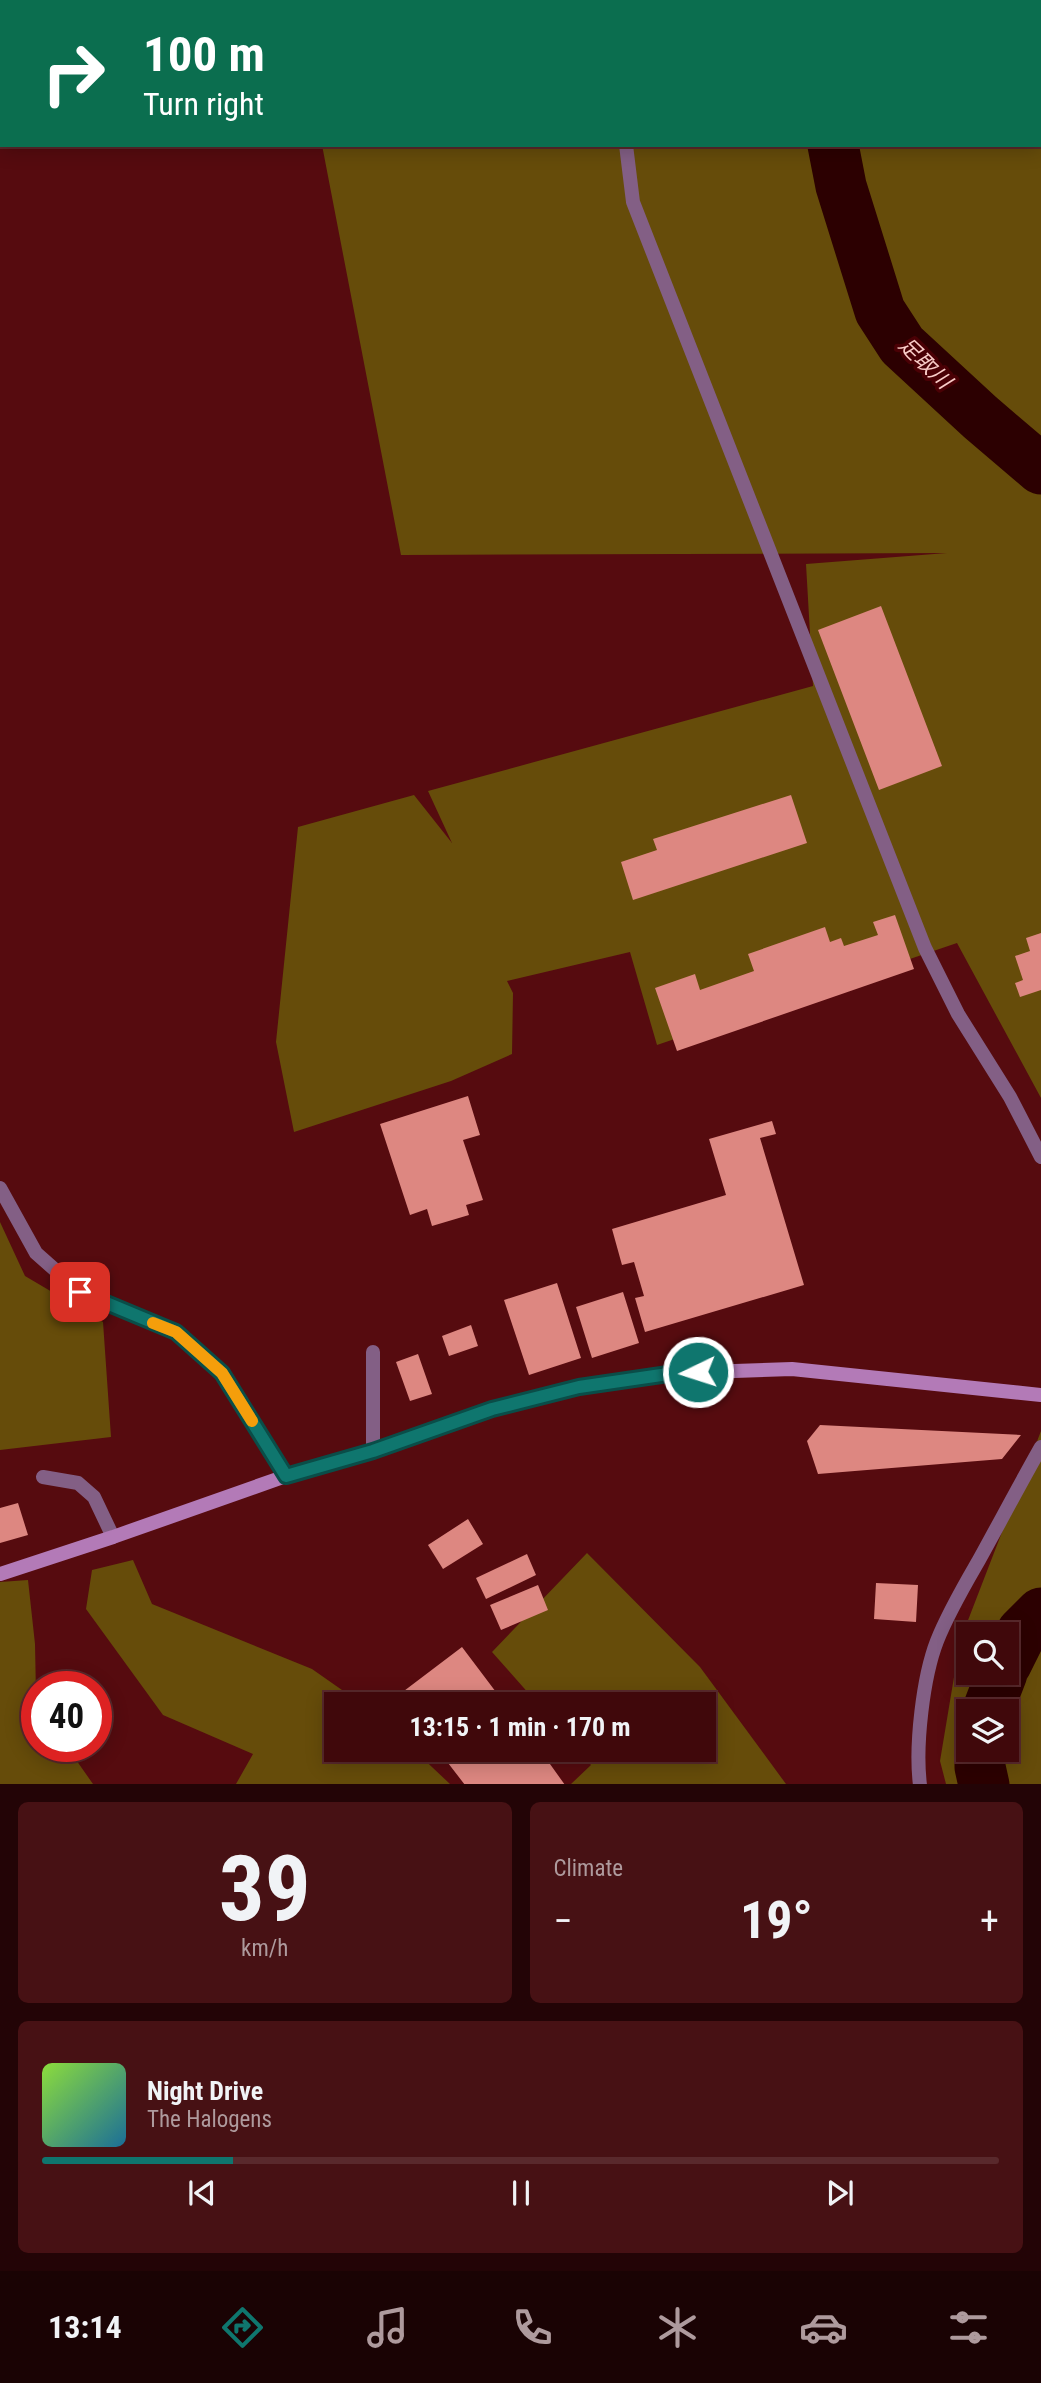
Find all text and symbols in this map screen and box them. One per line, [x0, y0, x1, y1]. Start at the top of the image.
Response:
text: 100 m [143, 26, 265, 83]
icon: right [28, 28, 119, 119]
text: Turn right [143, 85, 264, 123]
water label: 足取川 [894, 332, 957, 395]
pin [50, 1262, 110, 1322]
icon: arrive [61, 1273, 99, 1311]
position arrow [661, 1335, 735, 1409]
map controls [956, 1622, 1019, 1762]
button: search [956, 1622, 1019, 1685]
speed limit sign: 40 [21, 1671, 112, 1762]
button: layers [956, 1699, 1019, 1762]
text: 13:15 · 1 min · 170 m [410, 1712, 630, 1742]
text: 39 [219, 1836, 311, 1942]
text: Climate [554, 1855, 623, 1882]
text: 19° [740, 1890, 813, 1951]
text: − [554, 1899, 573, 1943]
text: + [980, 1899, 999, 1943]
text: km/h [241, 1935, 288, 1962]
text: Night Drive [147, 2076, 263, 2106]
text: The Halogens [147, 2106, 272, 2133]
icon: previous [183, 2174, 221, 2212]
icon: pause [502, 2174, 540, 2212]
icon: next [821, 2174, 859, 2212]
icon: directions [218, 2303, 267, 2352]
icon: music [363, 2303, 412, 2352]
icon: phone [508, 2303, 557, 2352]
icon: climate [653, 2303, 702, 2352]
icon: car [799, 2303, 848, 2352]
icon: filters [944, 2303, 993, 2352]
text: 13:14 [48, 2308, 122, 2346]

